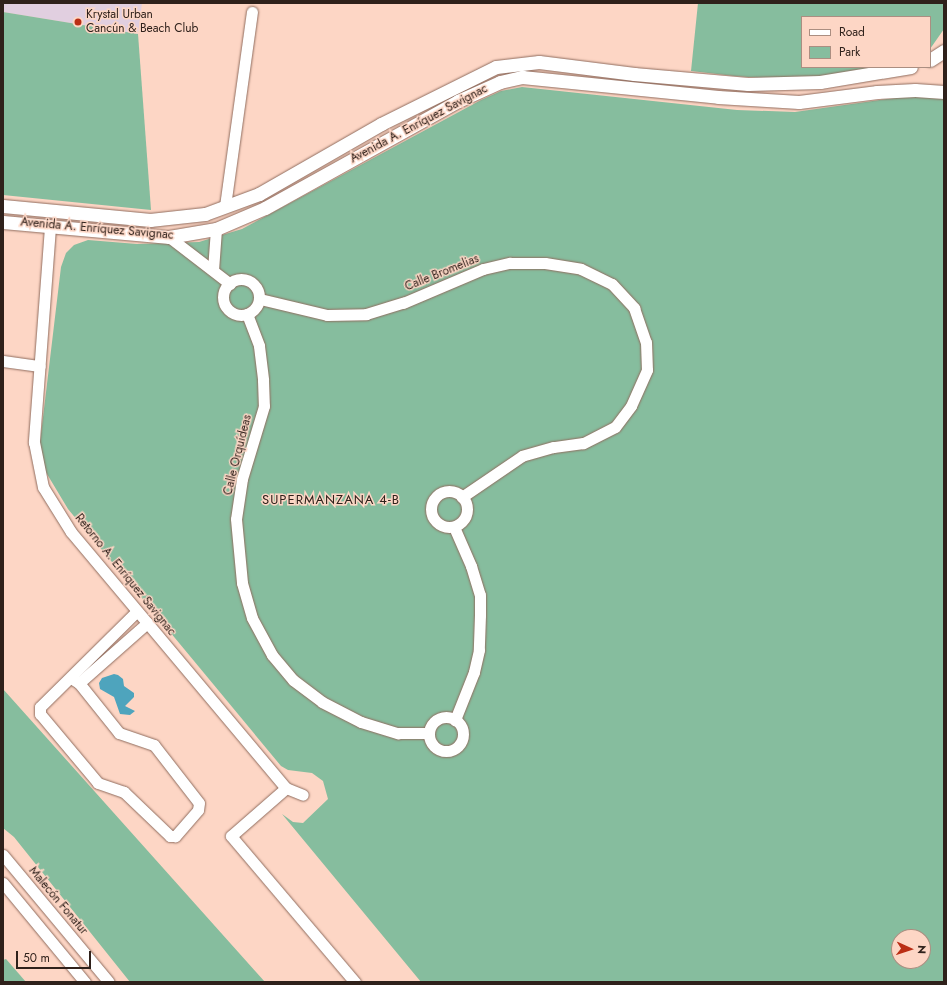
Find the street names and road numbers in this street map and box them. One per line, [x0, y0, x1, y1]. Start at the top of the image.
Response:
street label: Avenida A. Enríquez Savignac [348, 82, 490, 166]
street label: Avenida A. Enríquez Savignac [20, 215, 174, 243]
street label: Calle Bromelias [403, 252, 481, 294]
street label: Calle Orquídeas [221, 413, 255, 497]
street label: Retorno A. Enríquez Savignac [72, 511, 178, 639]
street label: Malecón Fonatur [25, 864, 91, 938]

